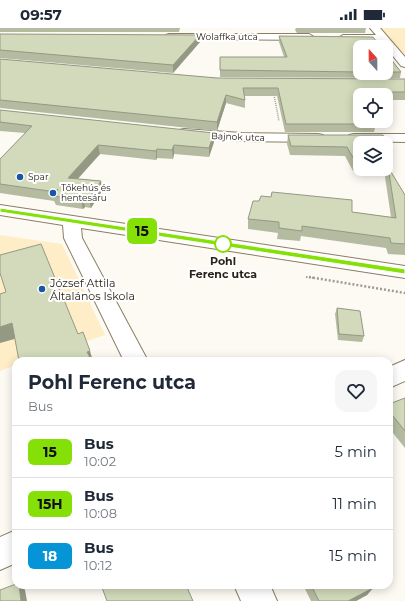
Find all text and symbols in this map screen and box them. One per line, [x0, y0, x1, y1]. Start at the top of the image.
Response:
text: 09:57 [20, 5, 62, 24]
street label: Wolaffka utca [196, 31, 258, 42]
north arrow [353, 40, 393, 80]
map controls [353, 40, 393, 176]
button: locate [353, 88, 393, 128]
street label: Bajnok utca [211, 130, 265, 143]
button: layers [353, 136, 393, 176]
place label: Spar [28, 171, 49, 182]
marker: Spar [15, 172, 25, 182]
place label: Tőkehús és hentesáru [61, 182, 111, 203]
marker: Tőkehús és hentesáru [48, 188, 58, 198]
line badge: 15 [124, 218, 160, 244]
text: 15 [135, 222, 149, 240]
marker: Pohl Ferenc utca [214, 235, 232, 253]
place label: Pohl Ferenc utca [189, 254, 257, 281]
place label: József Attila Általános Iskola [49, 276, 135, 303]
marker: József Attila Általános Iskola [37, 284, 47, 294]
button: heart [335, 370, 377, 412]
text: Pohl Ferenc utca [28, 371, 196, 394]
text: Bus [28, 398, 53, 414]
text: Bus [84, 434, 114, 453]
text: 5 min [334, 442, 377, 461]
text: 15 [43, 443, 57, 461]
text: 10:02 [84, 453, 116, 469]
text: Bus [84, 486, 114, 505]
text: 11 min [332, 494, 377, 513]
text: 15H [37, 495, 63, 513]
text: 10:08 [84, 505, 117, 521]
text: Bus [84, 538, 114, 557]
text: 15 min [329, 546, 377, 565]
text: 18 [43, 547, 57, 565]
text: 10:12 [84, 557, 112, 573]

